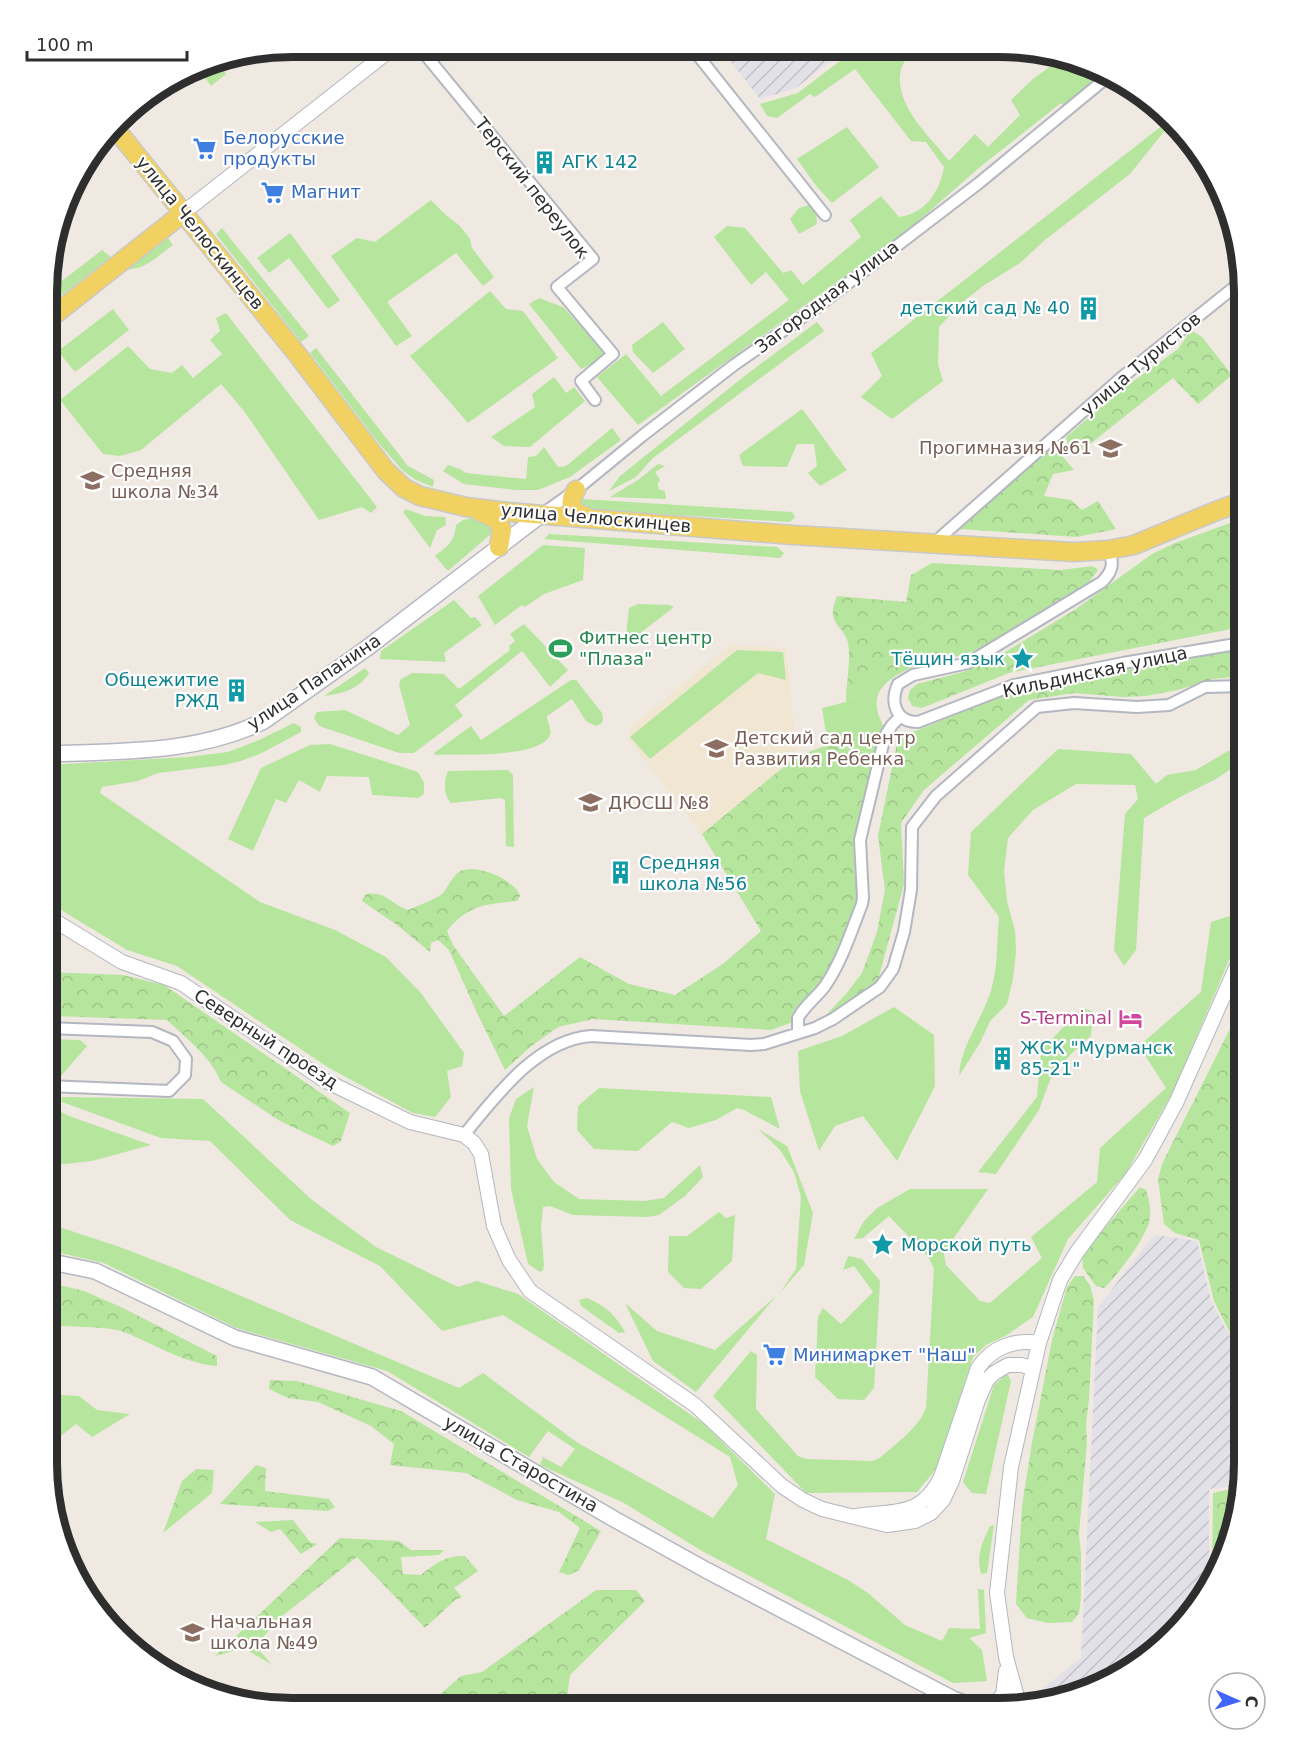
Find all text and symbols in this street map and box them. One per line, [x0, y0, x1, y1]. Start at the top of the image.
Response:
scale bar [27, 24, 188, 62]
text: 100 m [36, 34, 94, 55]
street label: Терский переулок [470, 112, 594, 262]
place label: Белорусские продукты [223, 127, 344, 169]
supermarket icon: Белорусские продукты [192, 135, 218, 161]
building icon: АГК 142 [531, 149, 557, 175]
place label: АГК 142 [562, 151, 638, 172]
street label: улица Челюскинцев [132, 152, 269, 314]
supermarket icon: Магнит [260, 179, 286, 205]
place label: Магнит [291, 181, 361, 202]
street label: Загородная улица [751, 236, 903, 357]
building icon: детский сад № 40 [1075, 295, 1101, 321]
place label: детский сад № 40 [900, 297, 1070, 318]
street label: улица Туристов [1077, 307, 1205, 420]
school or university icon: Прогимназия №61 [1097, 435, 1123, 461]
place label: Прогимназия №61 [919, 437, 1092, 458]
place label: Средняя школа №34 [111, 460, 219, 502]
school or university icon: Средняя школа №34 [80, 468, 106, 494]
street label: улица Челюскинцев [500, 499, 692, 536]
place label: Фитнес центр "Плаза" [579, 627, 712, 669]
street label: улица Папанина [243, 629, 384, 734]
sports icon: Фитнес центр "Плаза" [548, 635, 574, 661]
street label: Кильдинская улица [1001, 642, 1189, 701]
place icon: Тёщин язык [1010, 646, 1036, 672]
place label: Тёщин язык [890, 648, 1005, 669]
place label: Общежитие РЖД [105, 669, 219, 711]
building icon: Общежитие РЖД [224, 677, 250, 703]
place label: Детский сад центр Развития Ребенка [734, 727, 916, 769]
school or university icon: Детский сад центр Развития Ребенка [703, 735, 729, 761]
school or university icon: ДЮСШ №8 [577, 790, 603, 816]
place label: ДЮСШ №8 [608, 792, 709, 813]
place label: Средняя школа №56 [639, 852, 747, 894]
building icon: Средняя школа №56 [608, 860, 634, 886]
street label: Северный проезд [190, 984, 342, 1093]
hotel icon: S-Terminal [1117, 1005, 1143, 1031]
place label: S-Terminal [1020, 1007, 1112, 1028]
place label: ЖСК "Мурманск 85-21" [1020, 1037, 1174, 1079]
building icon: ЖСК "Мурманск 85-21" [989, 1045, 1015, 1071]
place icon: Морской путь [870, 1232, 896, 1258]
place label: Морской путь [901, 1234, 1032, 1255]
supermarket icon: Минимаркет "Наш" [762, 1342, 788, 1368]
place label: Минимаркет "Наш" [793, 1344, 975, 1365]
street label: улица Старостина [441, 1411, 602, 1516]
place label: Начальная школа №49 [210, 1611, 318, 1653]
school or university icon: Начальная школа №49 [179, 1619, 205, 1645]
north arrow [1207, 1671, 1267, 1731]
text: С [1242, 1695, 1261, 1708]

